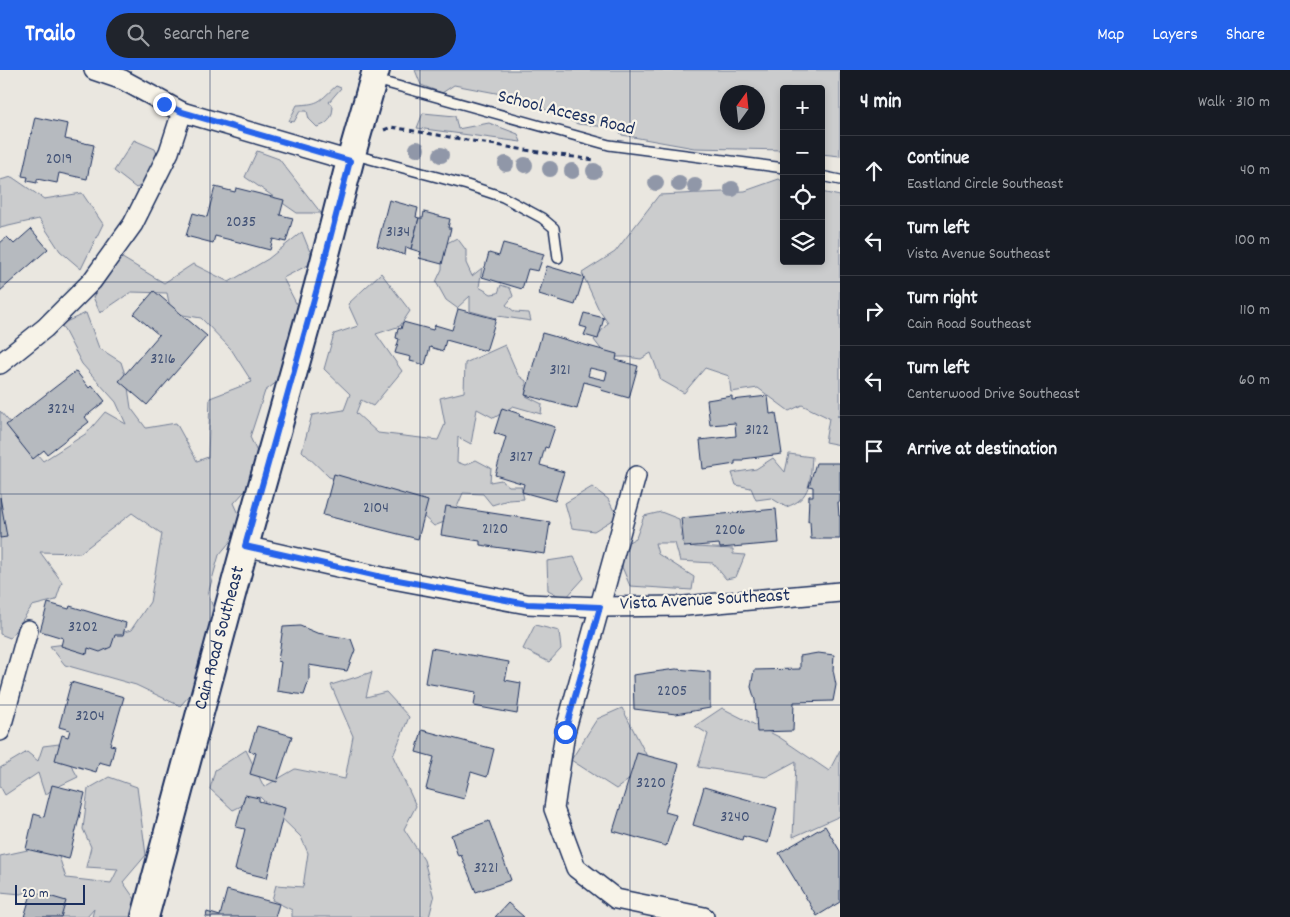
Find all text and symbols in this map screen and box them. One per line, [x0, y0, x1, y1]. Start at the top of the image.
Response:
search box [106, 13, 456, 58]
text: Trailo [25, 18, 76, 52]
icon: search [124, 21, 152, 49]
text: Search here [164, 22, 249, 49]
text: Map [1097, 23, 1124, 48]
text: Layers [1152, 23, 1198, 48]
text: Share [1226, 23, 1265, 48]
street label: School Access Road [495, 84, 637, 144]
north arrow [720, 85, 765, 130]
map controls [780, 85, 825, 265]
button: + [780, 85, 825, 130]
text: 4 min [860, 88, 902, 118]
text: Walk · 310 m [1198, 91, 1270, 114]
route end [153, 93, 176, 116]
button: − [780, 130, 825, 175]
text: Continue [907, 146, 969, 173]
house number: 2019 [46, 148, 72, 171]
icon: ahead [860, 157, 888, 185]
text: 40 m [1240, 159, 1270, 182]
text: Eastland Circle Southeast [907, 173, 1063, 196]
button: locate [780, 175, 825, 220]
house number: 2035 [226, 211, 256, 234]
text: Turn left [907, 216, 970, 243]
button: layers [780, 220, 825, 265]
house number: 3134 [386, 221, 410, 244]
icon: left [860, 227, 888, 255]
text: 100 m [1234, 229, 1270, 252]
text: Vista Avenue Southeast [907, 243, 1050, 266]
text: Turn right [907, 286, 978, 313]
icon: right [860, 297, 888, 325]
text: 110 m [1240, 299, 1270, 322]
text: Cain Road Southeast [907, 313, 1031, 336]
house number: 3216 [150, 348, 176, 371]
text: Turn left [907, 356, 970, 383]
house number: 3121 [549, 359, 571, 382]
icon: left [860, 367, 888, 395]
text: 60 m [1239, 369, 1270, 392]
text: Centerwood Drive Southeast [907, 383, 1080, 406]
house number: 3224 [47, 398, 75, 421]
house number: 3122 [745, 419, 769, 442]
icon: arrive [860, 437, 888, 465]
text: Arrive at destination [907, 437, 1057, 464]
house number: 3127 [509, 446, 533, 469]
house number: 2104 [363, 497, 389, 520]
house number: 2120 [482, 518, 508, 541]
house number: 2206 [715, 519, 745, 542]
street label: Cain Road Southeast [188, 563, 253, 713]
street label: Vista Avenue Southeast [619, 583, 791, 619]
house number: 3202 [68, 616, 98, 639]
house number: 2205 [657, 680, 687, 703]
house number: 3204 [75, 705, 105, 728]
route start [554, 721, 577, 744]
house number: 3220 [636, 772, 666, 795]
house number: 3240 [720, 806, 750, 829]
house number: 3221 [474, 857, 498, 880]
scale bar [15, 882, 85, 905]
text: 20 m [22, 884, 49, 904]

